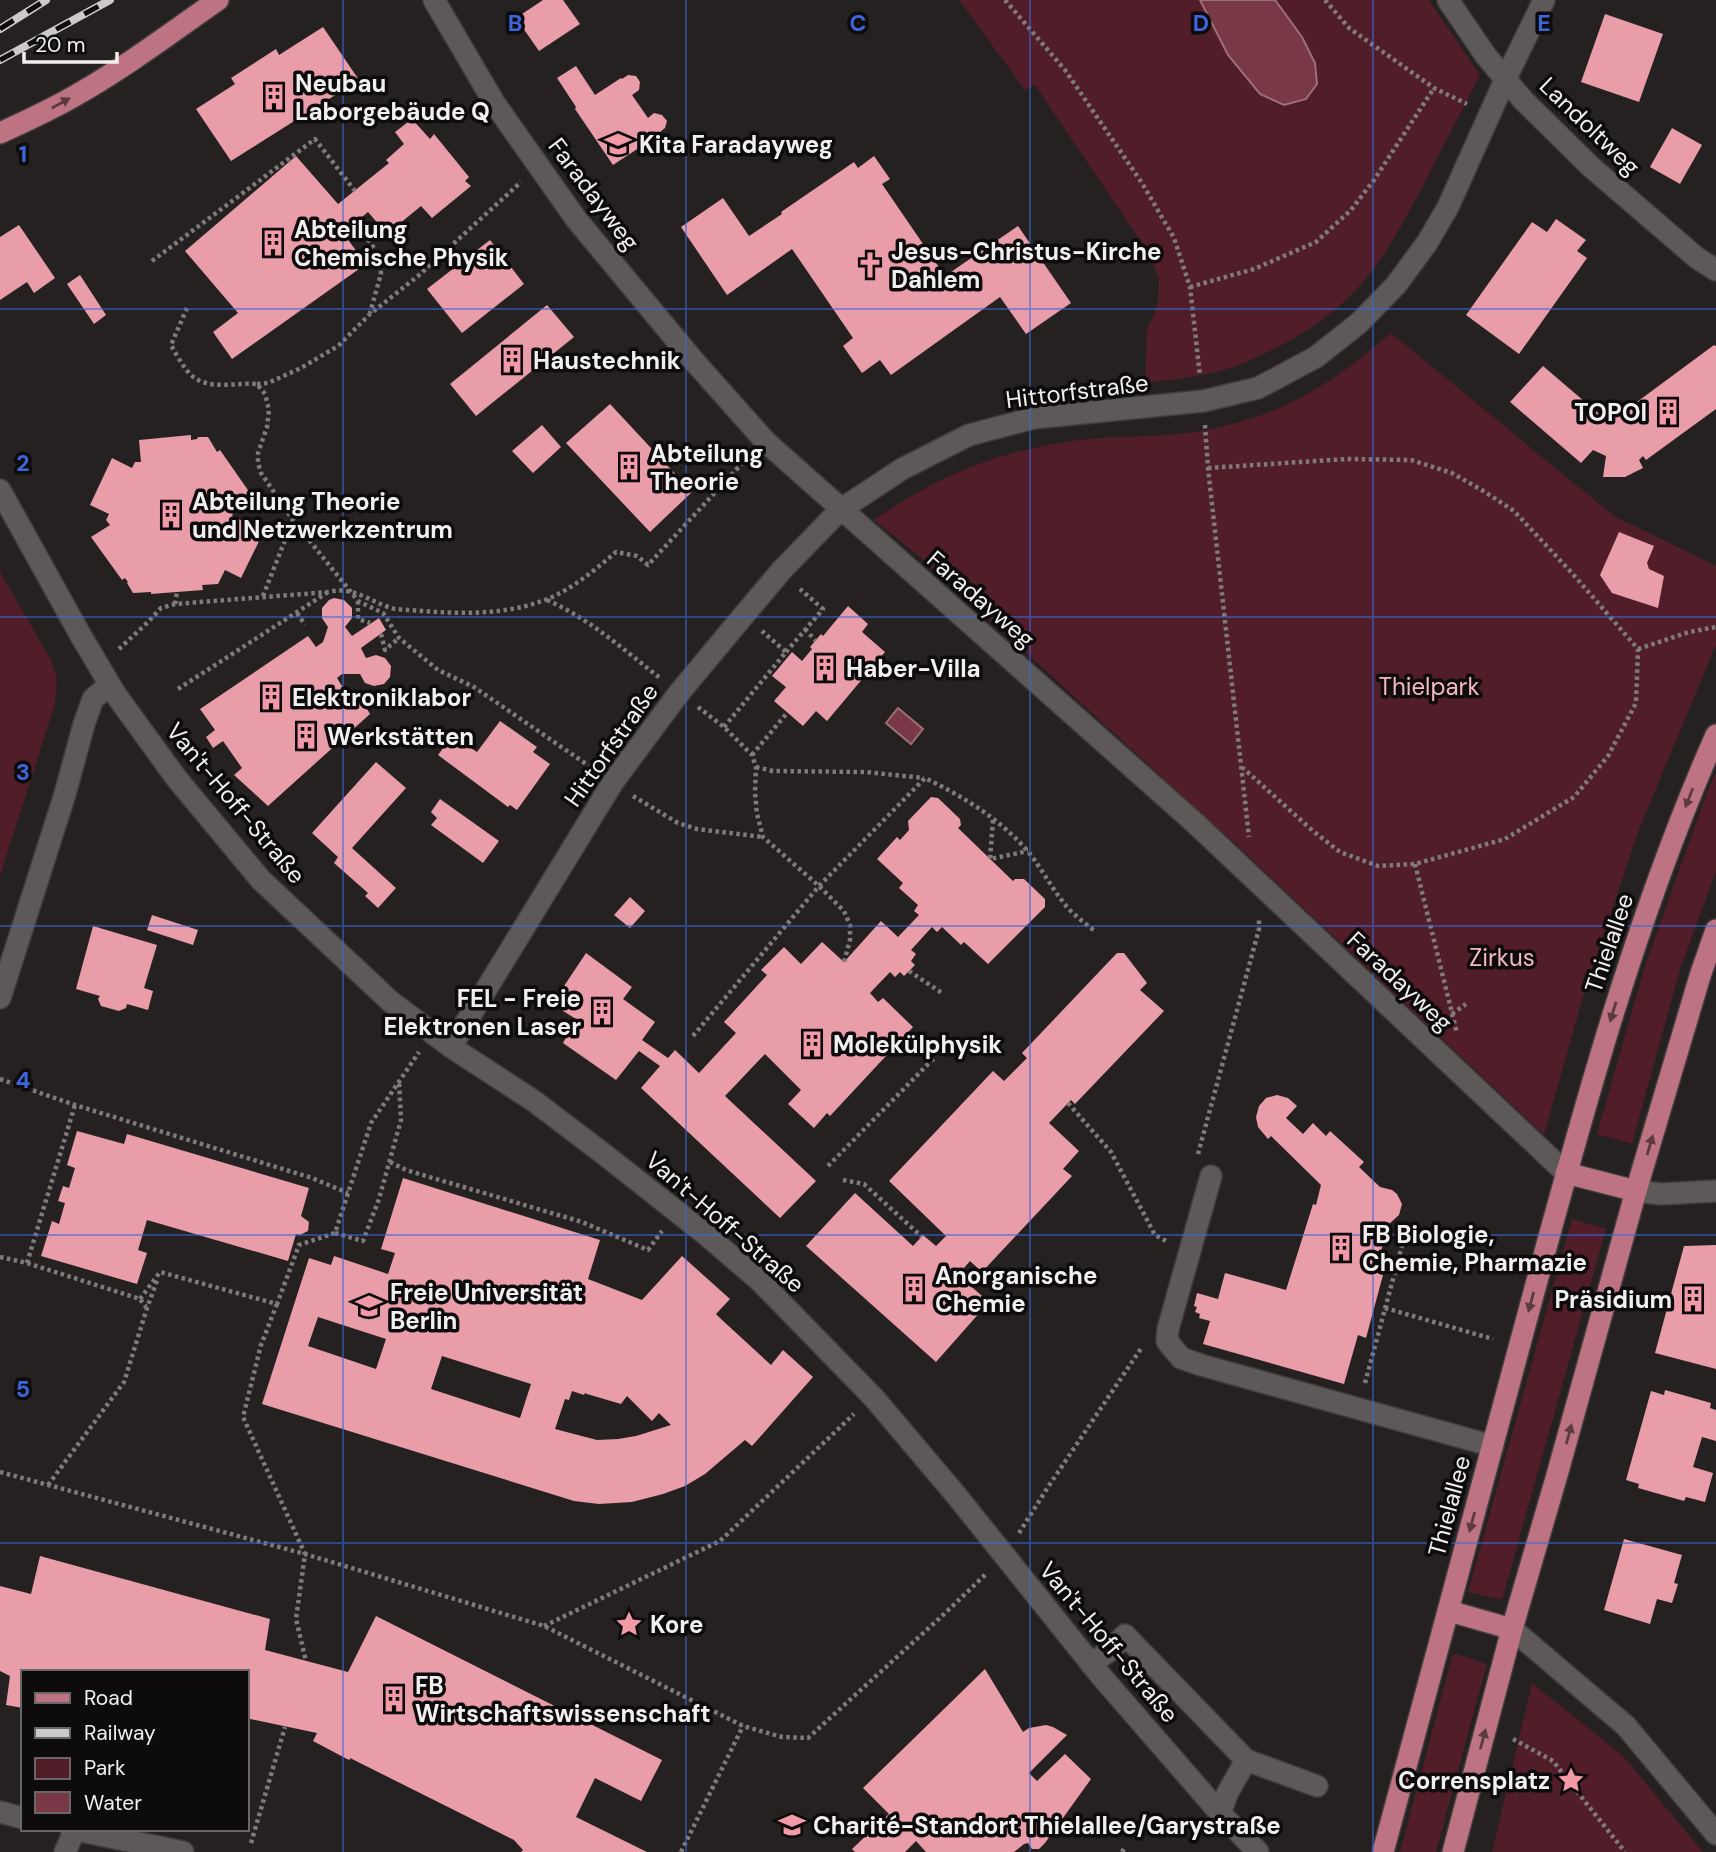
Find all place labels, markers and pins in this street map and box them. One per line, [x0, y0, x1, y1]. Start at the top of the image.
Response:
place label: Neubau Laborgebäude Q [295, 68, 490, 127]
building icon: Neubau Laborgebäude Q [259, 82, 289, 112]
school or university icon: Kita Faradayweg [603, 129, 633, 159]
place label: Kita Faradayweg [639, 129, 833, 160]
place label: Abteilung Chemische Physik [294, 214, 509, 273]
building icon: Abteilung Chemische Physik [258, 228, 288, 258]
place label: Jesus-Christus-Kirche Dahlem [891, 236, 1161, 295]
church icon: Jesus-Christus-Kirche Dahlem [855, 250, 885, 280]
building icon: Haustechnik [497, 345, 527, 375]
place label: Haustechnik [533, 345, 681, 376]
place label: TOPOI [1574, 397, 1647, 428]
building icon: TOPOI [1653, 397, 1683, 427]
place label: Abteilung Theorie [650, 438, 764, 497]
building icon: Abteilung Theorie [614, 452, 644, 482]
place label: Abteilung Theorie und Netzwerkzentrum [192, 486, 453, 545]
building icon: Abteilung Theorie und Netzwerkzentrum [156, 500, 186, 530]
building icon: Haber-Villa [810, 653, 840, 683]
place label: Haber-Villa [846, 653, 981, 684]
building icon: Elektroniklabor [256, 682, 286, 712]
place label: Elektroniklabor [292, 682, 471, 713]
building icon: Werkstätten [291, 721, 321, 751]
place label: Werkstätten [327, 721, 474, 752]
place label: FEL - Freie Elektronen Laser [383, 983, 581, 1042]
building icon: FEL - Freie Elektronen Laser [587, 997, 617, 1027]
building icon: Molekülphysik [797, 1029, 827, 1059]
place label: Molekülphysik [833, 1029, 1002, 1060]
place label: FB Biologie, Chemie, Pharmazie [1362, 1219, 1587, 1278]
building icon: FB Biologie, Chemie, Pharmazie [1326, 1233, 1356, 1263]
place label: Anorganische Chemie [935, 1260, 1097, 1319]
building icon: Anorganische Chemie [899, 1274, 929, 1304]
place label: Freie Universität Berlin [390, 1277, 583, 1336]
place label: Präsidium [1554, 1284, 1672, 1315]
building icon: Präsidium [1678, 1284, 1708, 1314]
school or university icon: Freie Universität Berlin [354, 1291, 384, 1321]
place icon: Kore [614, 1609, 644, 1639]
place label: Kore [650, 1609, 703, 1640]
place label: FB Wirtschaftswissenschaft [415, 1670, 711, 1729]
building icon: FB Wirtschaftswissenschaft [379, 1684, 409, 1714]
place label: Corrensplatz [1398, 1765, 1550, 1796]
place icon: Corrensplatz [1556, 1765, 1586, 1795]
school or university icon: Charité-Standort Thielallee/Garystraße [777, 1810, 807, 1840]
place label: Charité-Standort Thielallee/Garystraße [813, 1810, 1281, 1841]

